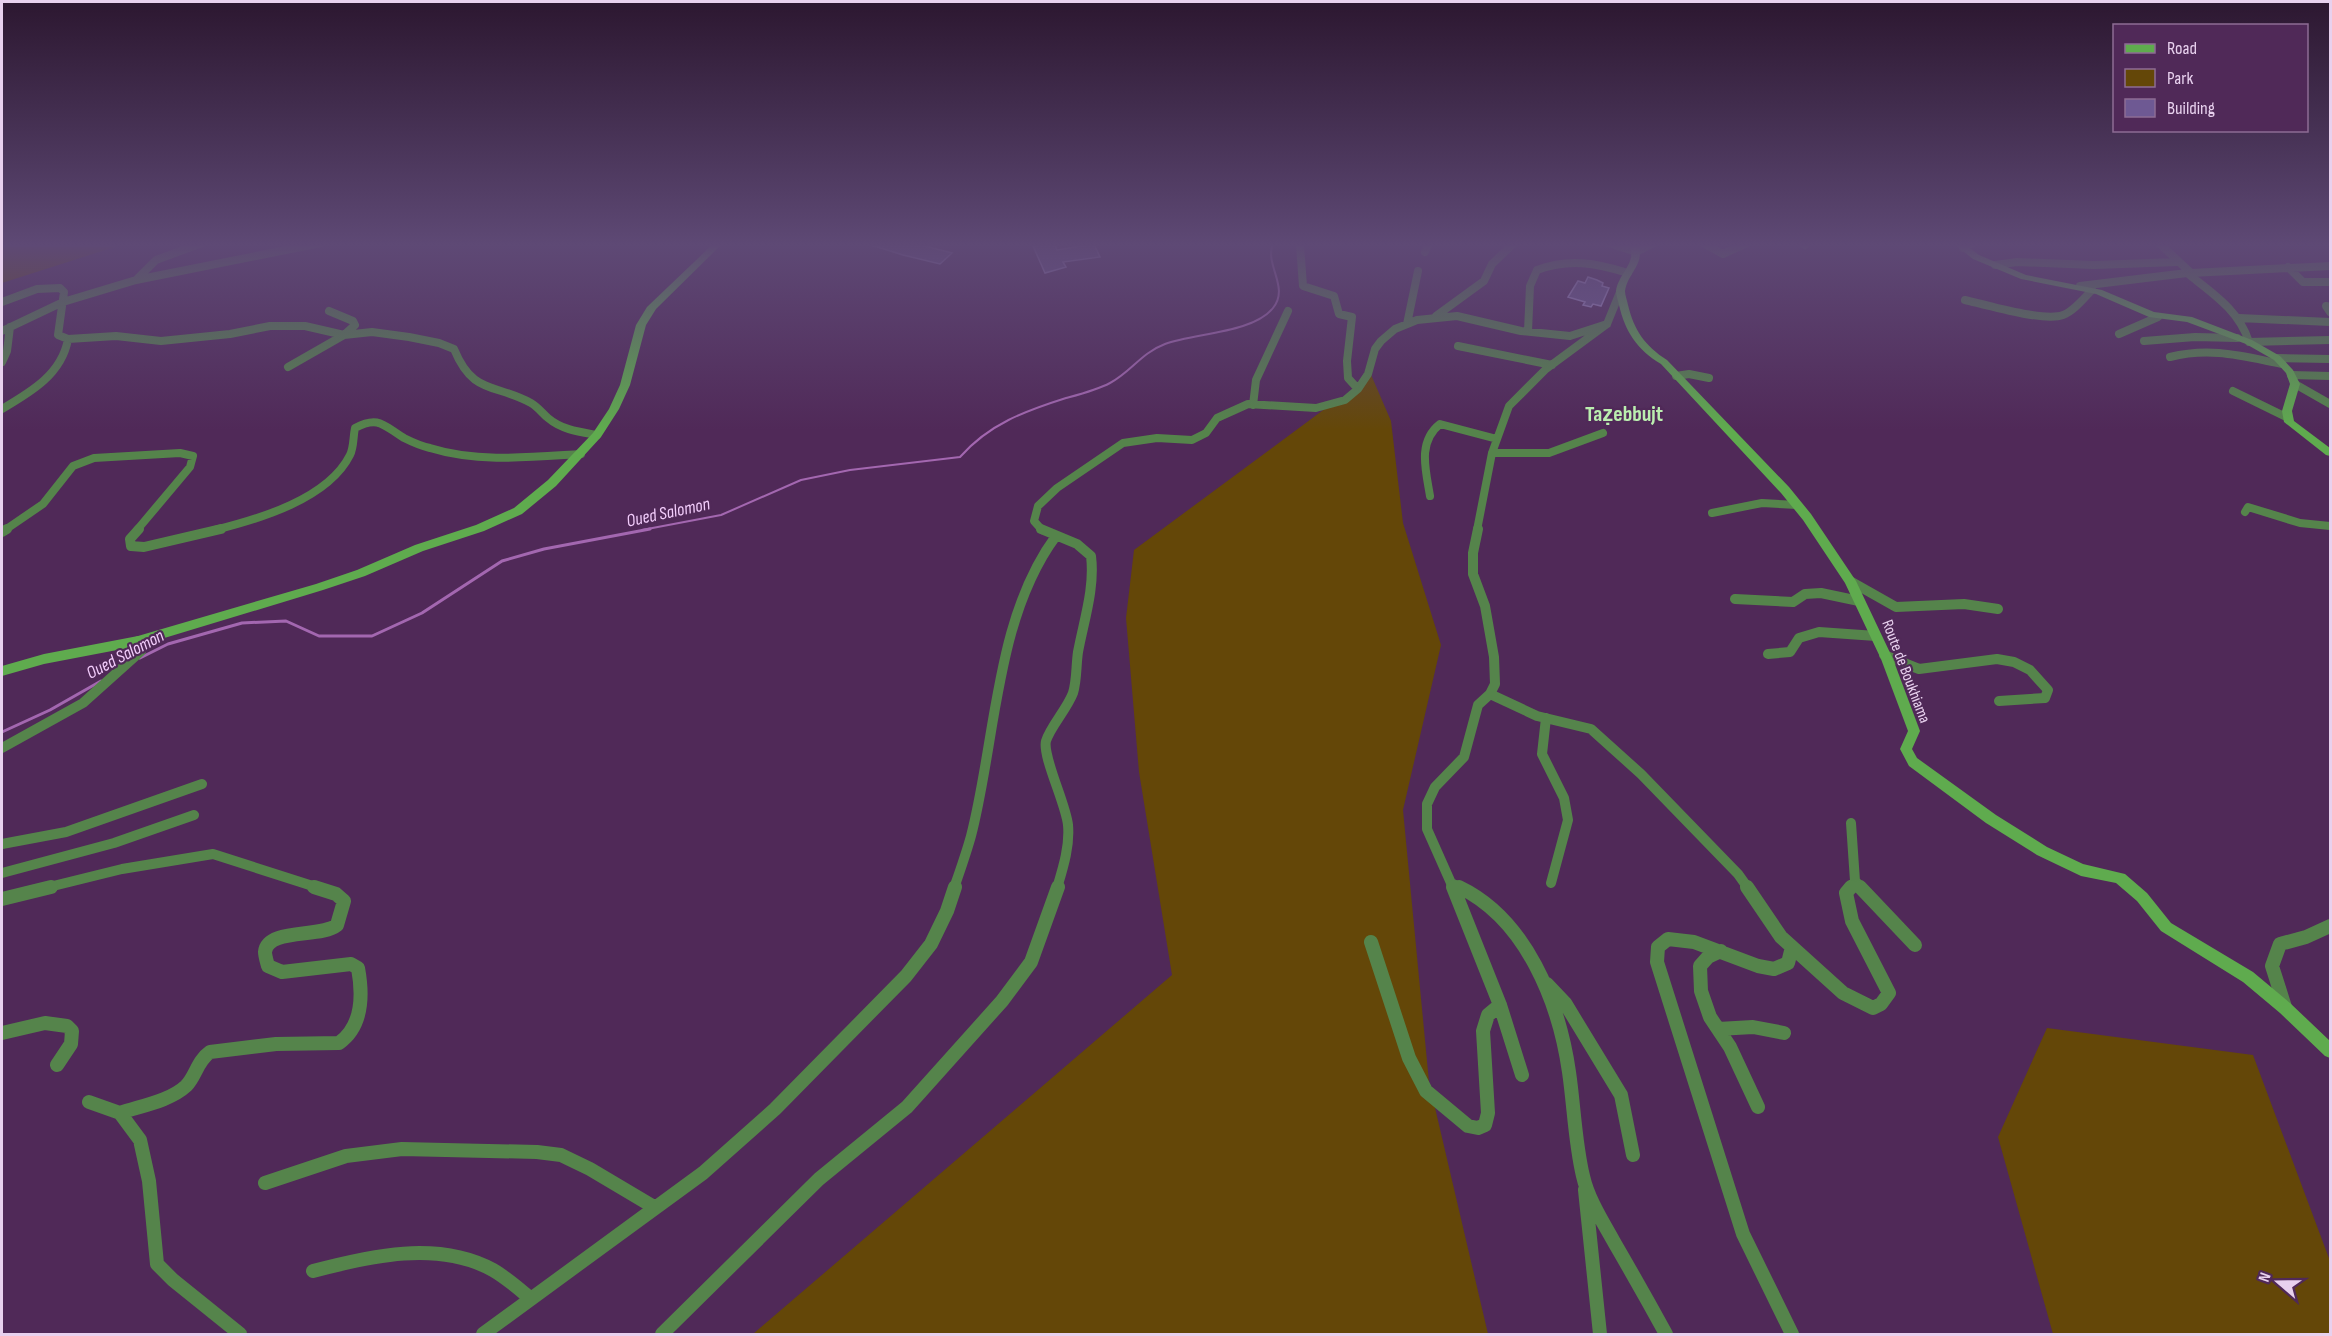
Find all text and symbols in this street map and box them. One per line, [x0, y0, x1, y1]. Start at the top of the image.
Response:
legend [2113, 24, 2308, 132]
text: Road [2167, 38, 2197, 59]
text: Park [2167, 68, 2193, 89]
text: Building [2167, 98, 2215, 119]
district label: Taẓebbujt [1585, 401, 1663, 428]
water label: Oued Salomon [624, 493, 712, 532]
street label: Route de Boukhiama [1877, 617, 1934, 726]
water label: Oued Salomon [83, 625, 168, 684]
north arrow [2248, 1252, 2308, 1312]
text: N [2255, 1270, 2276, 1285]

